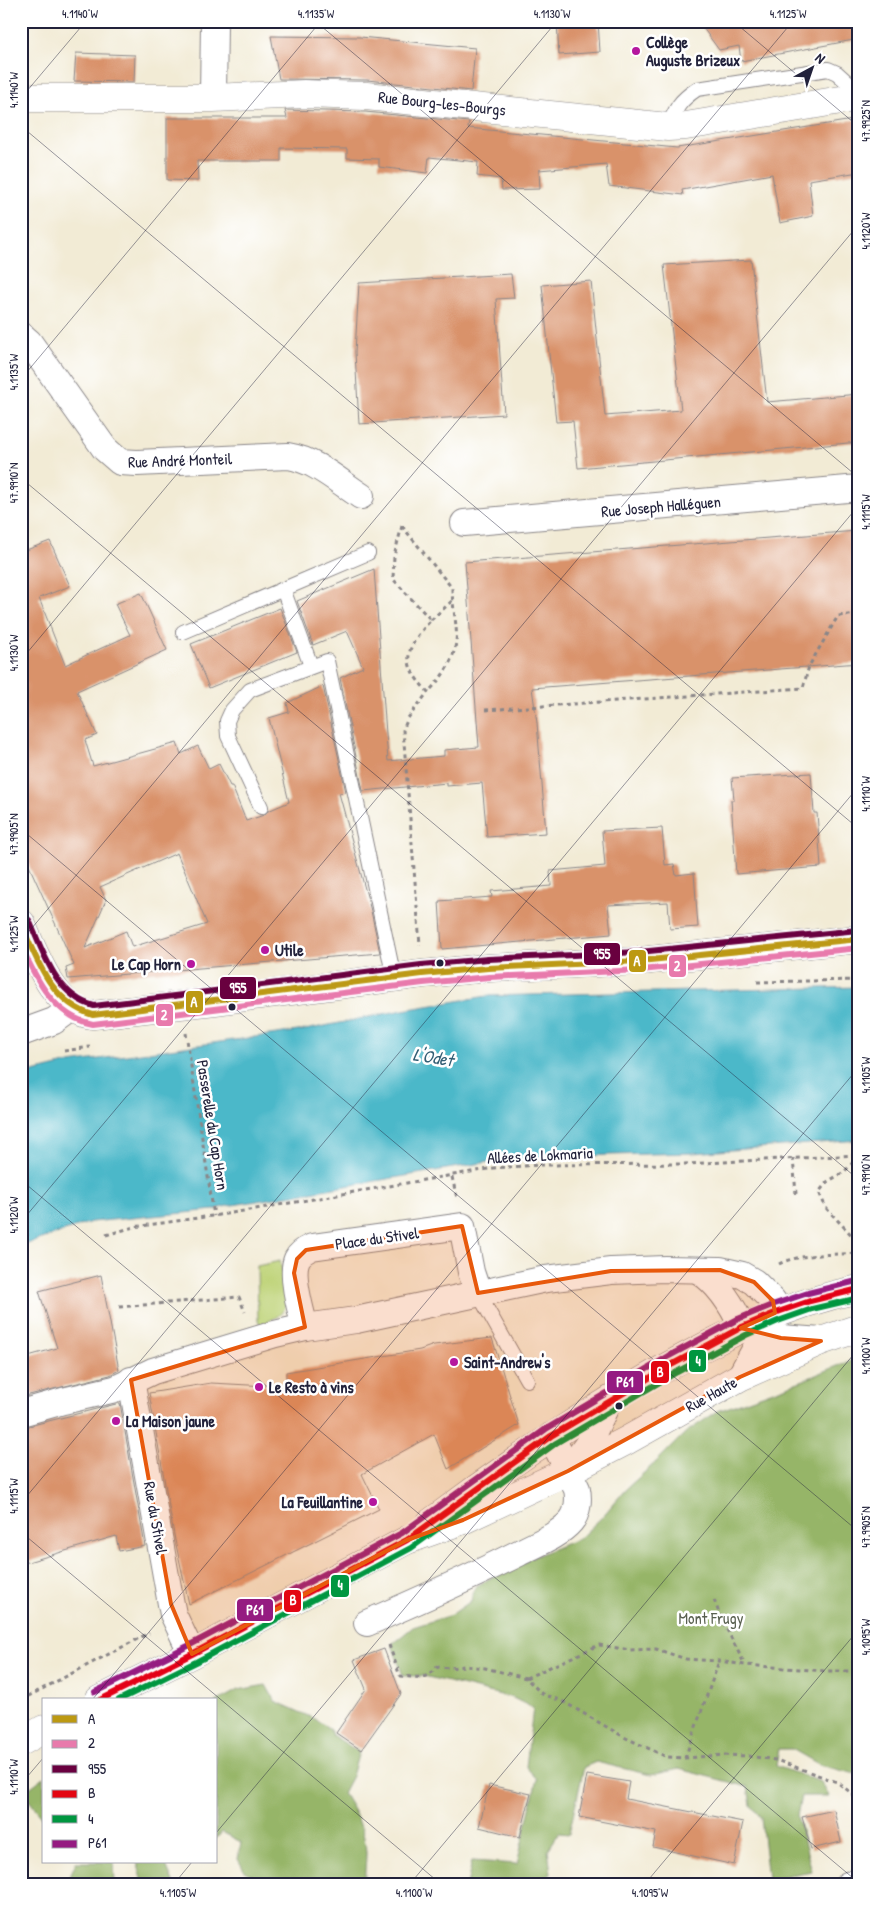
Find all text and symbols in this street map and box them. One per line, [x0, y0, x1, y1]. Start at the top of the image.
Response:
text: 4.1140°W [62, 5, 99, 22]
text: 4.1135°W [298, 5, 335, 22]
text: 4.1130°W [534, 5, 571, 22]
text: 4.1125°W [770, 5, 807, 22]
place label: Collège Auguste Brizeux [646, 31, 740, 72]
north arrow [788, 42, 838, 92]
marker: Collège Auguste Brizeux [630, 45, 642, 57]
text: N [812, 48, 830, 68]
text: 4.1140°W [5, 71, 22, 108]
street label: Rue Bourg-les-Bourgs [377, 85, 507, 121]
text: 47.9925°N [857, 100, 874, 142]
text: 4.1120°W [857, 212, 874, 249]
text: 4.1135°W [5, 353, 22, 390]
street label: Rue André Monteil [128, 447, 233, 473]
text: 47.9910°N [5, 463, 22, 503]
street label: Rue Joseph Halléguen [600, 490, 722, 522]
text: 4.1115°W [857, 494, 874, 530]
text: 4.1130°W [5, 634, 22, 671]
text: 4.1110°W [857, 776, 874, 812]
text: 47.9905°N [5, 813, 22, 855]
text: 4.1125°W [5, 915, 22, 952]
place label: Utile [275, 939, 304, 961]
line badge: 955 [583, 942, 621, 966]
marker: Utile [259, 944, 271, 956]
text: 955 [594, 944, 611, 963]
line badge: A [628, 949, 647, 973]
text: A [634, 951, 641, 970]
place label: Le Cap Horn [112, 953, 181, 976]
line badge: 2 [668, 954, 687, 978]
text: 2 [674, 956, 681, 975]
marker: Le Cap Horn [185, 958, 197, 970]
unlabelled marker [435, 958, 445, 968]
line badge: 955 [219, 976, 257, 1000]
text: 955 [230, 978, 247, 997]
line badge: A [185, 990, 204, 1014]
text: A [191, 992, 198, 1011]
unlabelled marker [227, 1002, 237, 1012]
line badge: 2 [155, 1003, 174, 1027]
text: 2 [161, 1005, 168, 1024]
water label: L'Odet [411, 1042, 457, 1073]
text: 4.1105°W [857, 1056, 874, 1093]
street label: Passerelle du Cap Horn [192, 1058, 234, 1192]
street label: Allées de Lokmaria [487, 1141, 593, 1169]
text: 47.9910°N [857, 1155, 874, 1195]
text: 4.1120°W [5, 1196, 22, 1233]
street label: Place du Stivel [334, 1221, 421, 1255]
text: 4.1100°W [857, 1337, 874, 1374]
line badge: 4 [688, 1349, 707, 1373]
place label: Saint-Andrew's [464, 1351, 551, 1373]
text: 4 [695, 1351, 701, 1370]
marker: Saint-Andrew's [448, 1356, 460, 1368]
line badge: B [650, 1360, 670, 1384]
text: B [656, 1362, 664, 1381]
line badge: P61 [606, 1370, 644, 1394]
street label: Rue Haute [681, 1371, 741, 1417]
text: P61 [616, 1372, 634, 1391]
place label: Le Resto à vins [269, 1376, 355, 1398]
marker: Le Resto à vins [253, 1381, 265, 1393]
unlabelled marker [614, 1401, 624, 1411]
place label: La Maison jaune [126, 1410, 215, 1432]
marker: La Maison jaune [110, 1415, 122, 1427]
text: 4.1115°W [5, 1478, 22, 1514]
street label: Rue du Stivel [139, 1480, 173, 1557]
place label: La Feuillantine [282, 1491, 364, 1513]
marker: La Feuillantine [367, 1496, 379, 1508]
text: 47.9905°N [857, 1506, 874, 1548]
line badge: 4 [330, 1574, 350, 1598]
text: 4 [337, 1575, 343, 1594]
line badge: B [283, 1589, 302, 1613]
text: B [289, 1590, 297, 1609]
line badge: P61 [236, 1598, 274, 1622]
text: P61 [246, 1600, 264, 1619]
park label: Mont Frugy [679, 1607, 744, 1629]
text: 4.1095°W [857, 1618, 874, 1655]
legend [42, 1698, 218, 1864]
text: A [88, 1708, 96, 1729]
text: 2 [88, 1732, 95, 1753]
text: 955 [88, 1758, 107, 1779]
text: 4.1110°W [5, 1759, 22, 1795]
text: B [88, 1782, 96, 1803]
text: 4 [88, 1808, 94, 1829]
text: P61 [88, 1832, 107, 1853]
text: 4.1105°W [160, 1884, 197, 1901]
text: 4.1100°W [396, 1884, 433, 1901]
text: 4.1095°W [632, 1884, 669, 1901]

